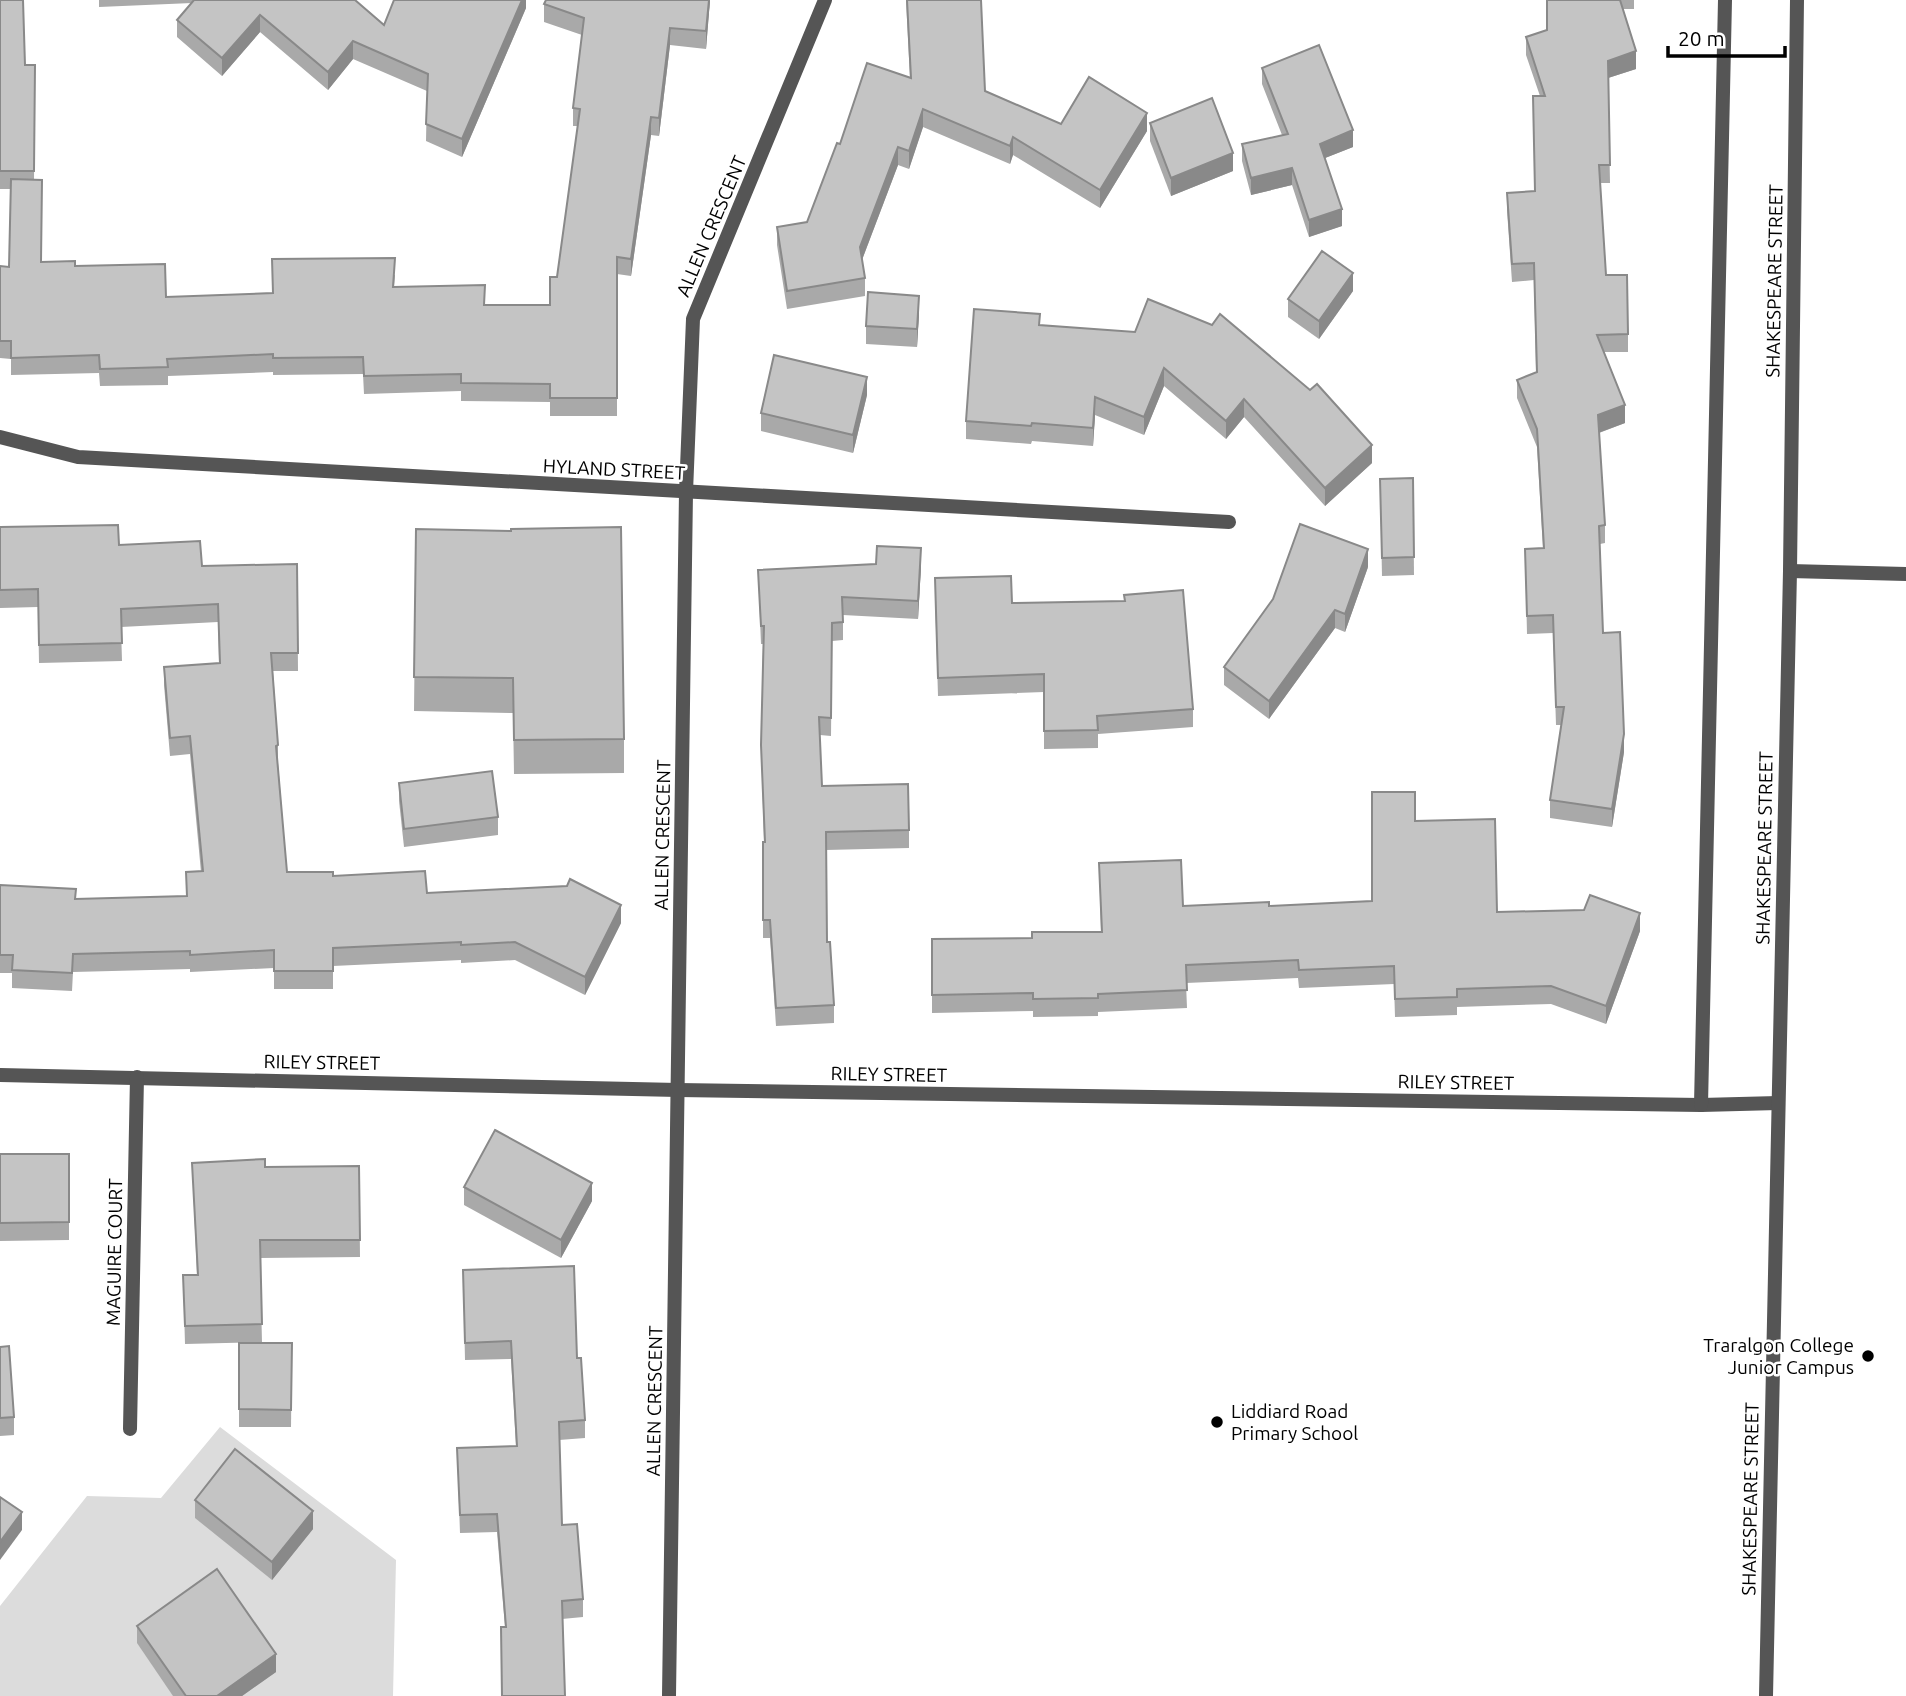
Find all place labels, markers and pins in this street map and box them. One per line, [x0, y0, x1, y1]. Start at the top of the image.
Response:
place label: Traralgon College Junior Campus [1703, 1334, 1854, 1378]
marker: Traralgon College Junior Campus [1860, 1348, 1876, 1364]
place label: Liddiard Road Primary School [1231, 1400, 1358, 1444]
marker: Liddiard Road Primary School [1209, 1414, 1225, 1430]

